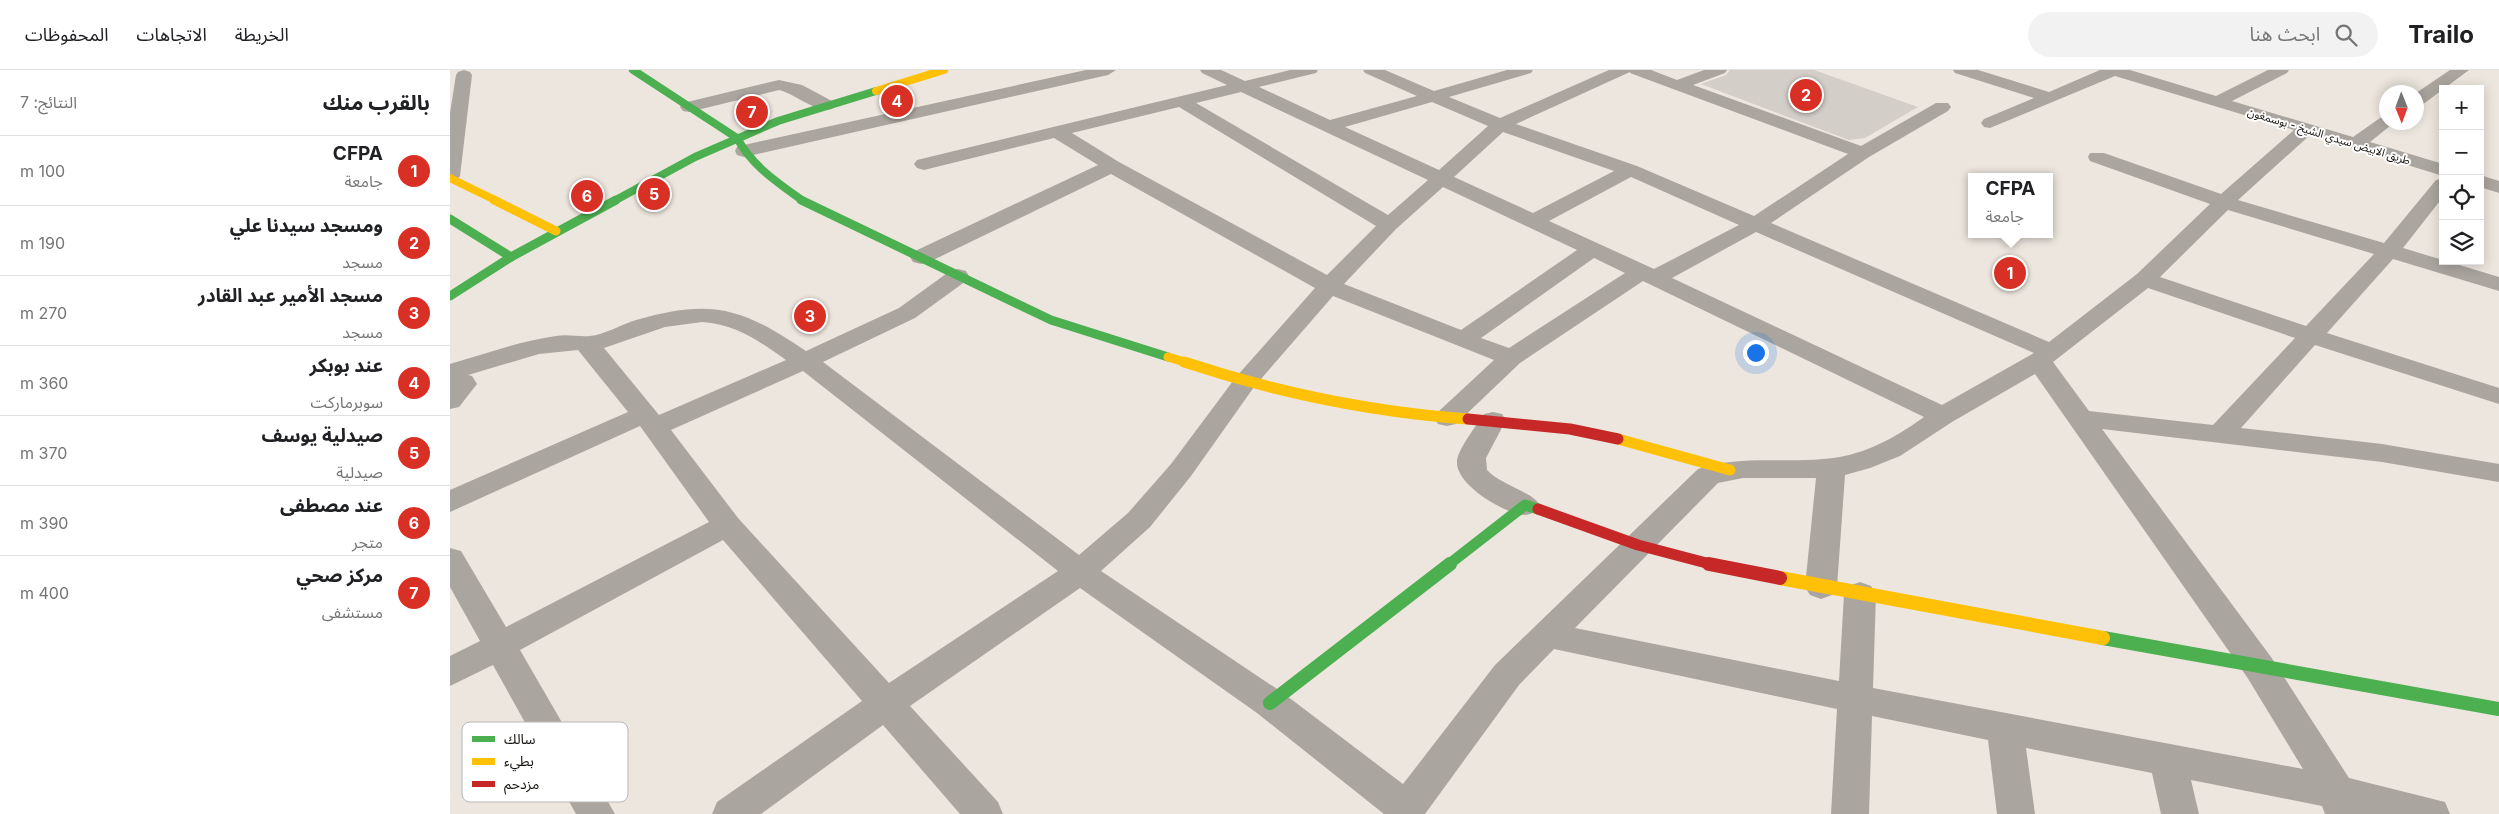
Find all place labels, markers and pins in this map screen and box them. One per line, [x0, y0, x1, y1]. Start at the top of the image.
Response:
pin: 2 [1790, 76, 1822, 114]
pin: 4 [881, 82, 913, 120]
pin: 7 [736, 93, 768, 131]
pin: 5 [638, 175, 670, 213]
pin: 6 [571, 177, 603, 215]
pin: 1 [1994, 254, 2026, 292]
pin: 3 [794, 297, 826, 335]

